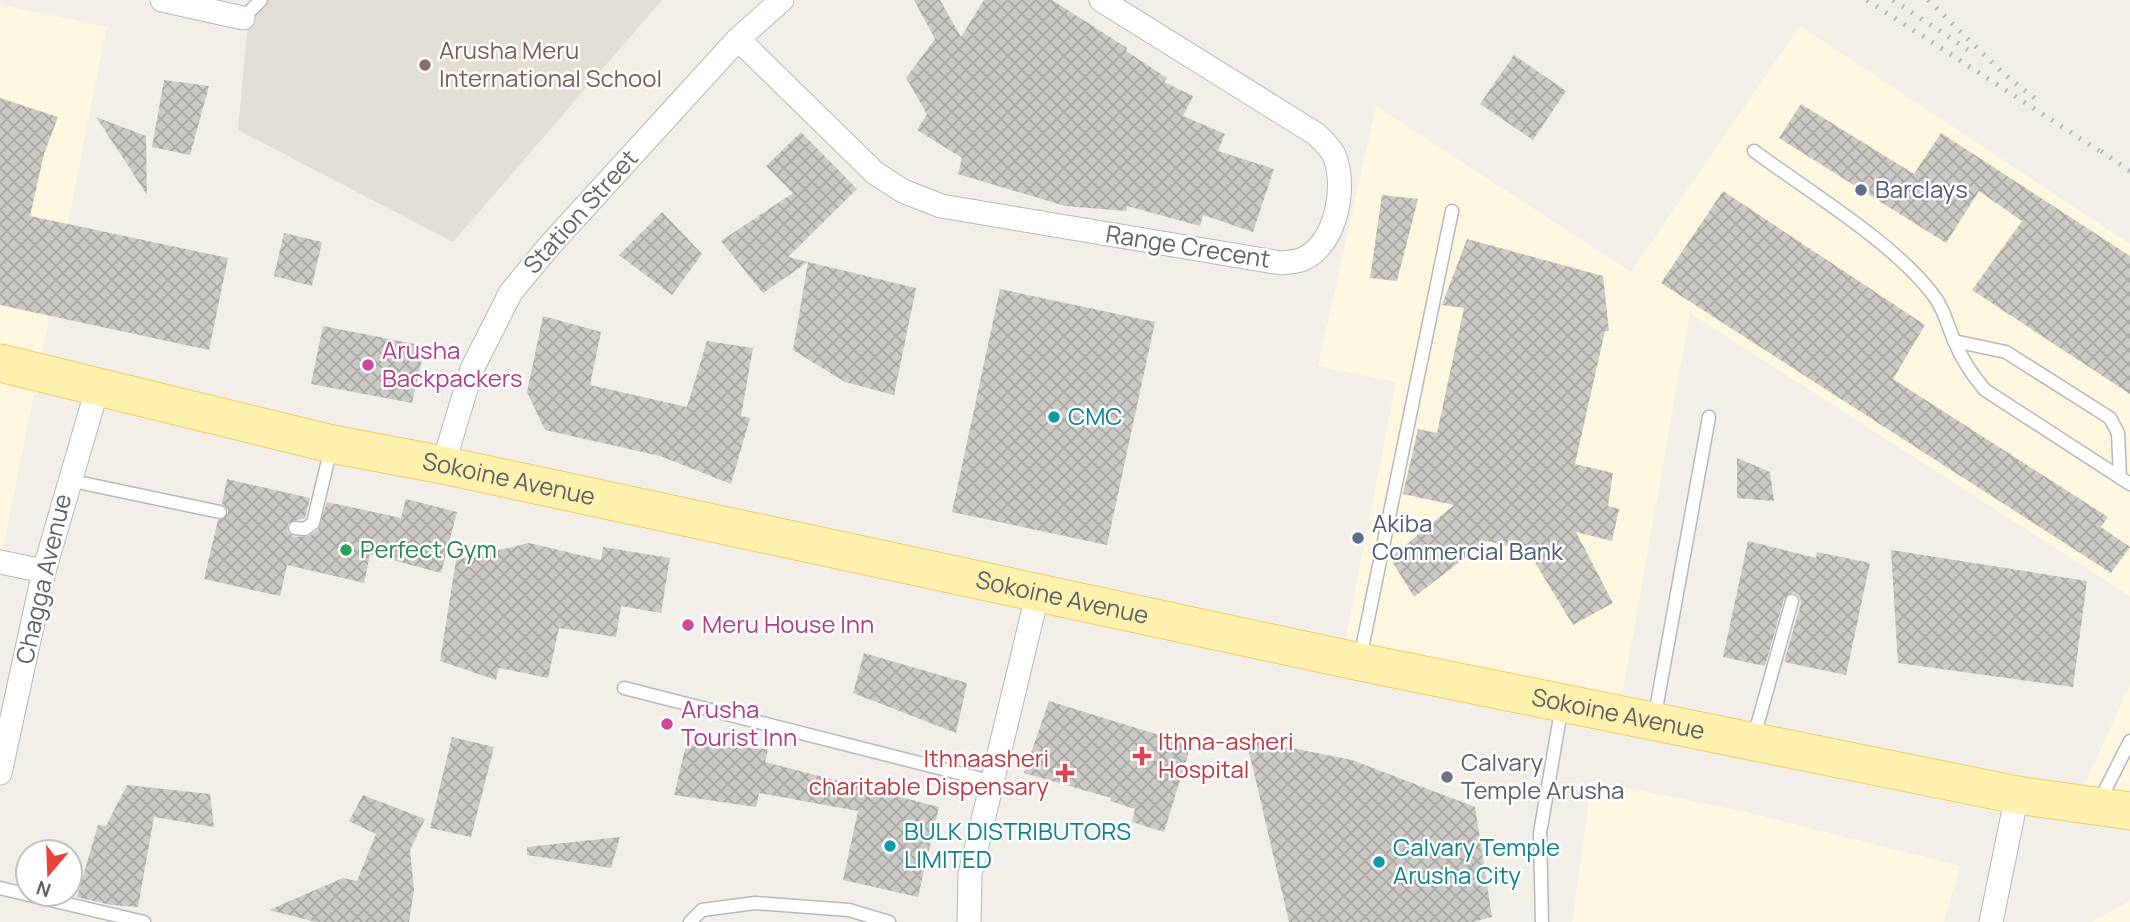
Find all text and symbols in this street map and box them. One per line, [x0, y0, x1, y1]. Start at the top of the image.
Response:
place label: Arusha Meru International School [439, 33, 662, 94]
marker: Arusha Meru International School [417, 57, 433, 73]
street label: Station Street [515, 142, 645, 280]
place label: Barclays [1875, 172, 1968, 205]
marker: Barclays [1853, 182, 1869, 198]
street label: Range Crecent [1104, 216, 1273, 275]
place label: Arusha Backpackers [382, 333, 523, 394]
marker: Arusha Backpackers [360, 357, 376, 373]
place label: CMC [1068, 399, 1123, 432]
marker: CMC [1046, 409, 1062, 425]
street label: Sokoine Avenue [420, 443, 598, 512]
street label: Chagga Avenue [7, 490, 78, 667]
place label: Akiba Commercial Bank [1372, 506, 1564, 567]
marker: Akiba Commercial Bank [1350, 530, 1366, 546]
place label: Perfect Gym [360, 532, 497, 565]
marker: Perfect Gym [338, 542, 354, 558]
street label: Sokoine Avenue [973, 562, 1152, 631]
place label: Meru House Inn [702, 607, 874, 640]
marker: Meru House Inn [680, 617, 696, 633]
street label: Sokoine Avenue [1529, 679, 1708, 746]
place label: Arusha Tourist Inn [681, 692, 797, 753]
marker: Arusha Tourist Inn [659, 716, 675, 732]
place label: Ithna-asheri Hospital [1158, 724, 1294, 785]
place label: Ithnaasheri charitable Dispensary [809, 741, 1049, 802]
place label: Calvary Temple Arusha [1461, 745, 1624, 806]
marker: Ithna-asheri Hospital [1132, 746, 1152, 766]
marker: Ithnaasheri charitable Dispensary [1055, 763, 1075, 783]
marker: Calvary Temple Arusha [1439, 769, 1455, 785]
place label: BULK DISTRIBUTORS LIMITED [904, 814, 1131, 875]
place label: Calvary Temple Arusha City [1393, 830, 1560, 891]
north arrow [14, 838, 84, 908]
marker: BULK DISTRIBUTORS LIMITED [882, 838, 898, 854]
marker: Calvary Temple Arusha City [1371, 854, 1387, 870]
text: N [33, 875, 54, 904]

